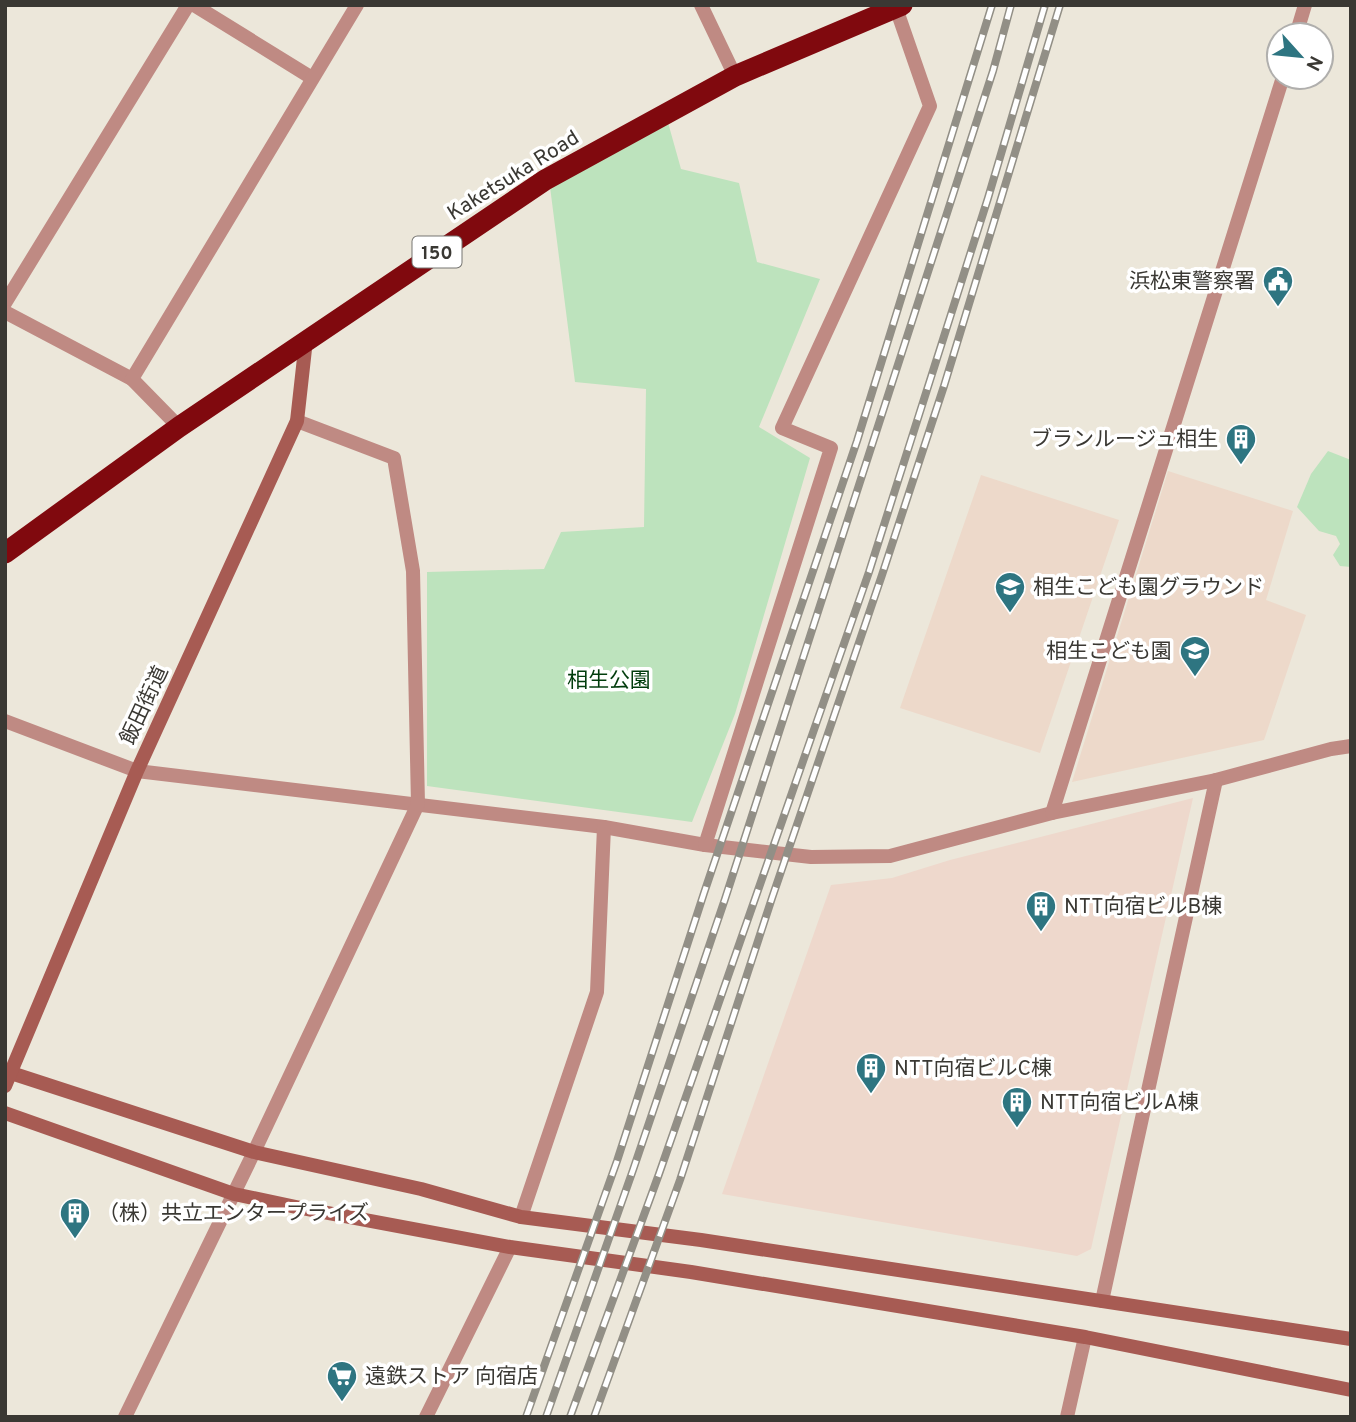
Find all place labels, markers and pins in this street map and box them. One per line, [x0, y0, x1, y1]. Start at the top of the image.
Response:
public building icon: 浜松東警察署 [1261, 264, 1295, 308]
place label: 浜松東警察署 [1129, 269, 1255, 296]
building icon: ブランルージュ相生 [1224, 422, 1258, 466]
place label: ブランルージュ相生 [1031, 427, 1218, 454]
school or university icon: 相生こども園グラウンド [993, 570, 1027, 614]
place label: 相生こども園グラウンド [1033, 575, 1264, 602]
school or university icon: 相生こども園 [1178, 634, 1212, 678]
place label: 相生こども園 [1046, 639, 1172, 666]
building icon: NTT向宿ビルB棟 [1024, 889, 1058, 933]
place label: NTT向宿ビルB棟 [1064, 894, 1222, 921]
building icon: NTT向宿ビルC棟 [854, 1051, 888, 1095]
place label: NTT向宿ビルC棟 [894, 1056, 1052, 1083]
building icon: NTT向宿ビルA棟 [1000, 1085, 1034, 1129]
place label: NTT向宿ビルA棟 [1040, 1090, 1199, 1117]
building icon: （株）共立エンタープライズ [58, 1196, 92, 1240]
place label: （株）共立エンタープライズ [98, 1201, 369, 1228]
supermarket icon: 遠鉄ストア 向宿店 [325, 1359, 359, 1403]
place label: 遠鉄ストア 向宿店 [365, 1364, 538, 1391]

